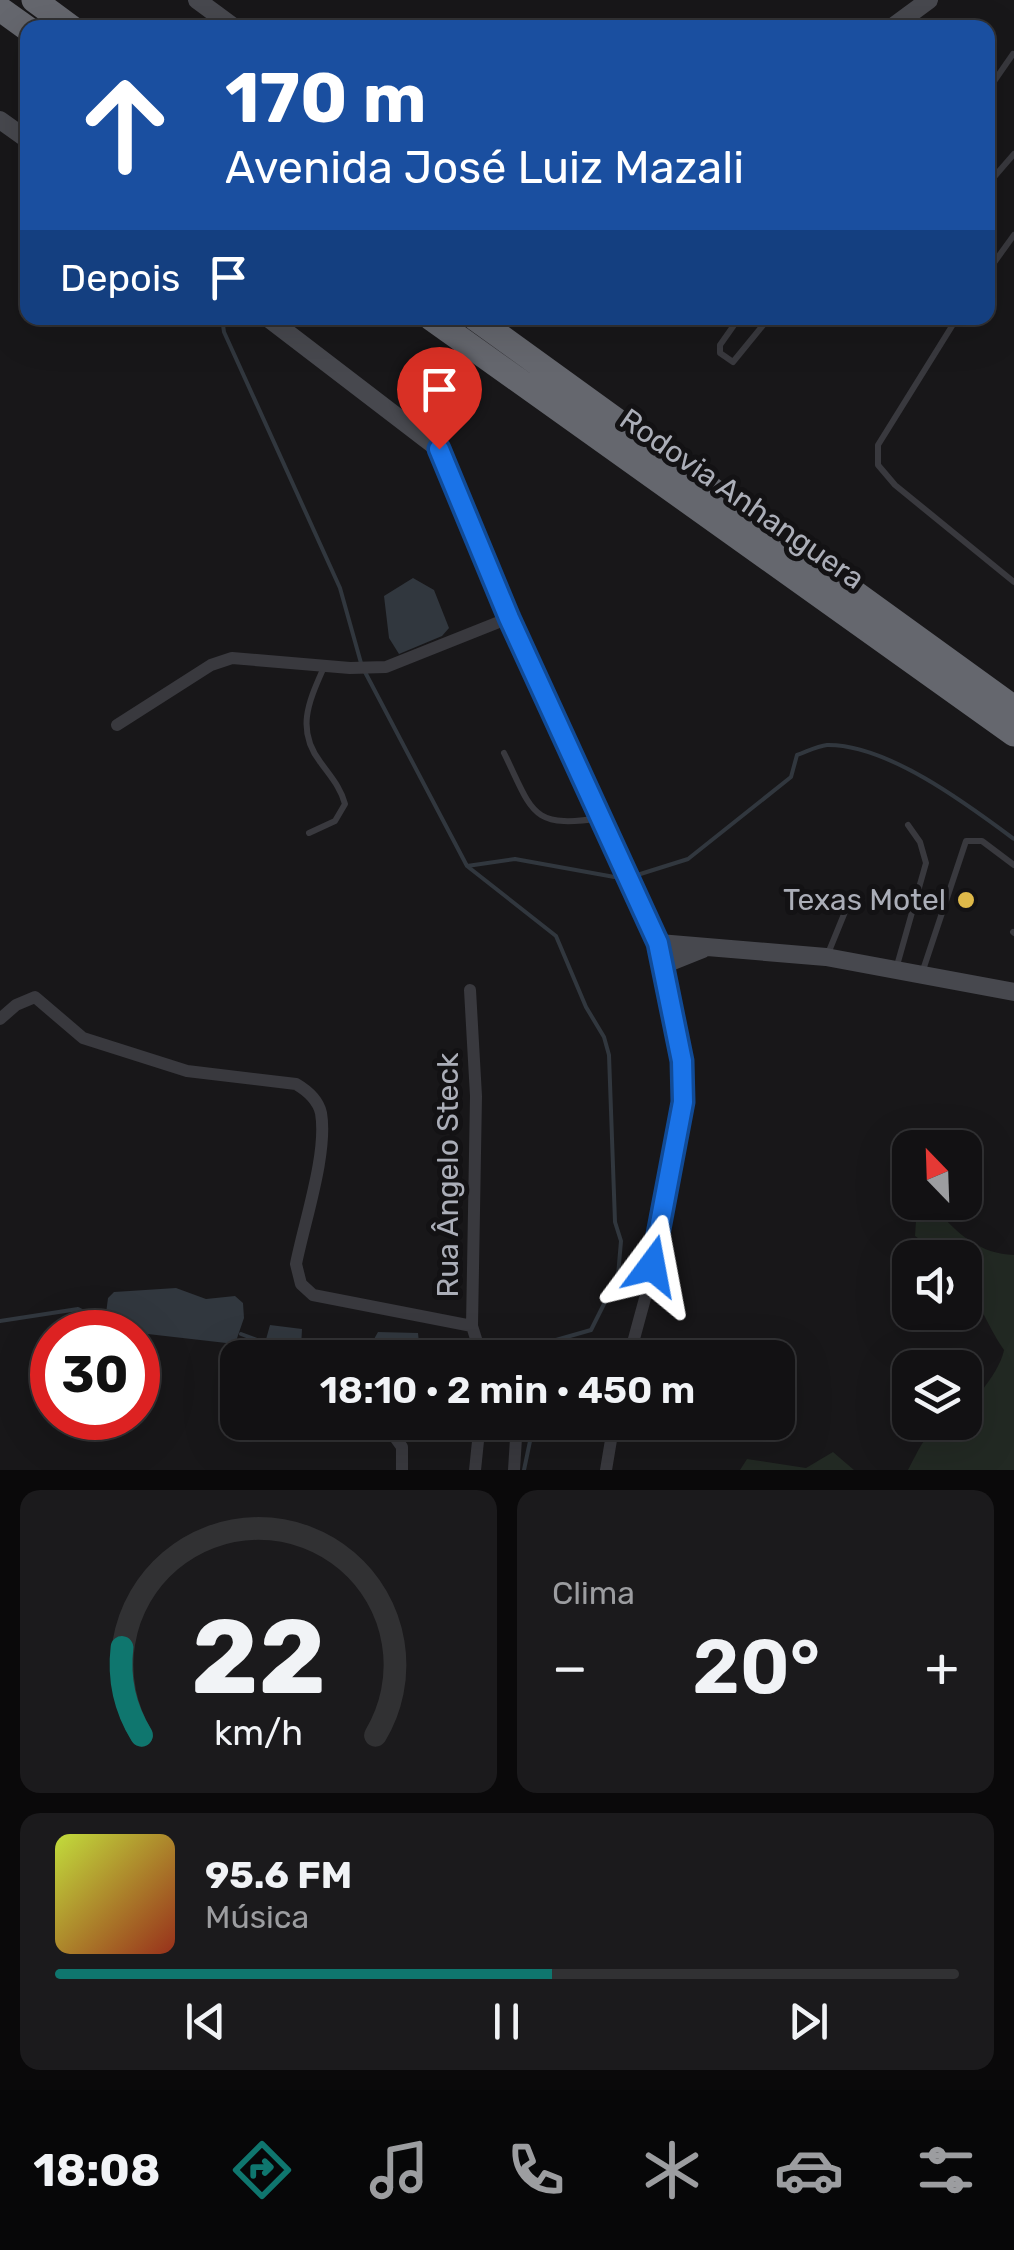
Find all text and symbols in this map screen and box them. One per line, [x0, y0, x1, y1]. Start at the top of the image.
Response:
text: 170 m [225, 57, 427, 140]
icon: ahead [60, 60, 190, 190]
text: Avenida José Luiz Mazali [225, 141, 744, 194]
icon: arrive [201, 250, 256, 305]
text: Depois [60, 255, 181, 301]
pin [397, 347, 482, 450]
icon: arrive [412, 362, 467, 417]
street label: Rodovia Anhanguera [613, 401, 871, 597]
place label: Texas Motel [783, 882, 946, 918]
marker: Texas Motel [955, 889, 977, 911]
street label: Rua Ângelo Steck [430, 1052, 466, 1297]
north arrow [892, 1130, 982, 1220]
map controls [892, 1130, 982, 1440]
position arrow [600, 1214, 704, 1318]
button: sound [892, 1240, 982, 1330]
speed limit sign: 30 [30, 1310, 160, 1440]
button: layers [892, 1350, 982, 1440]
text: 18:10 · 2 min · 450 m [320, 1367, 695, 1413]
text: Clima [552, 1574, 635, 1612]
text: 22 [191, 1596, 326, 1719]
text: 20° [692, 1623, 820, 1712]
text: − [552, 1635, 588, 1700]
text: + [925, 1635, 959, 1700]
text: km/h [214, 1712, 303, 1754]
text: 95.6 FM [205, 1852, 352, 1898]
text: Música [205, 1898, 309, 1936]
icon: previous [178, 1994, 233, 2049]
icon: pause [479, 1994, 534, 2049]
icon: next [781, 1994, 836, 2049]
icon: directions [227, 2135, 297, 2205]
icon: music [364, 2135, 434, 2205]
icon: phone [501, 2135, 571, 2205]
icon: climate [637, 2135, 707, 2205]
icon: car [774, 2135, 844, 2205]
icon: filters [911, 2135, 981, 2205]
text: 18:08 [33, 2144, 160, 2197]

